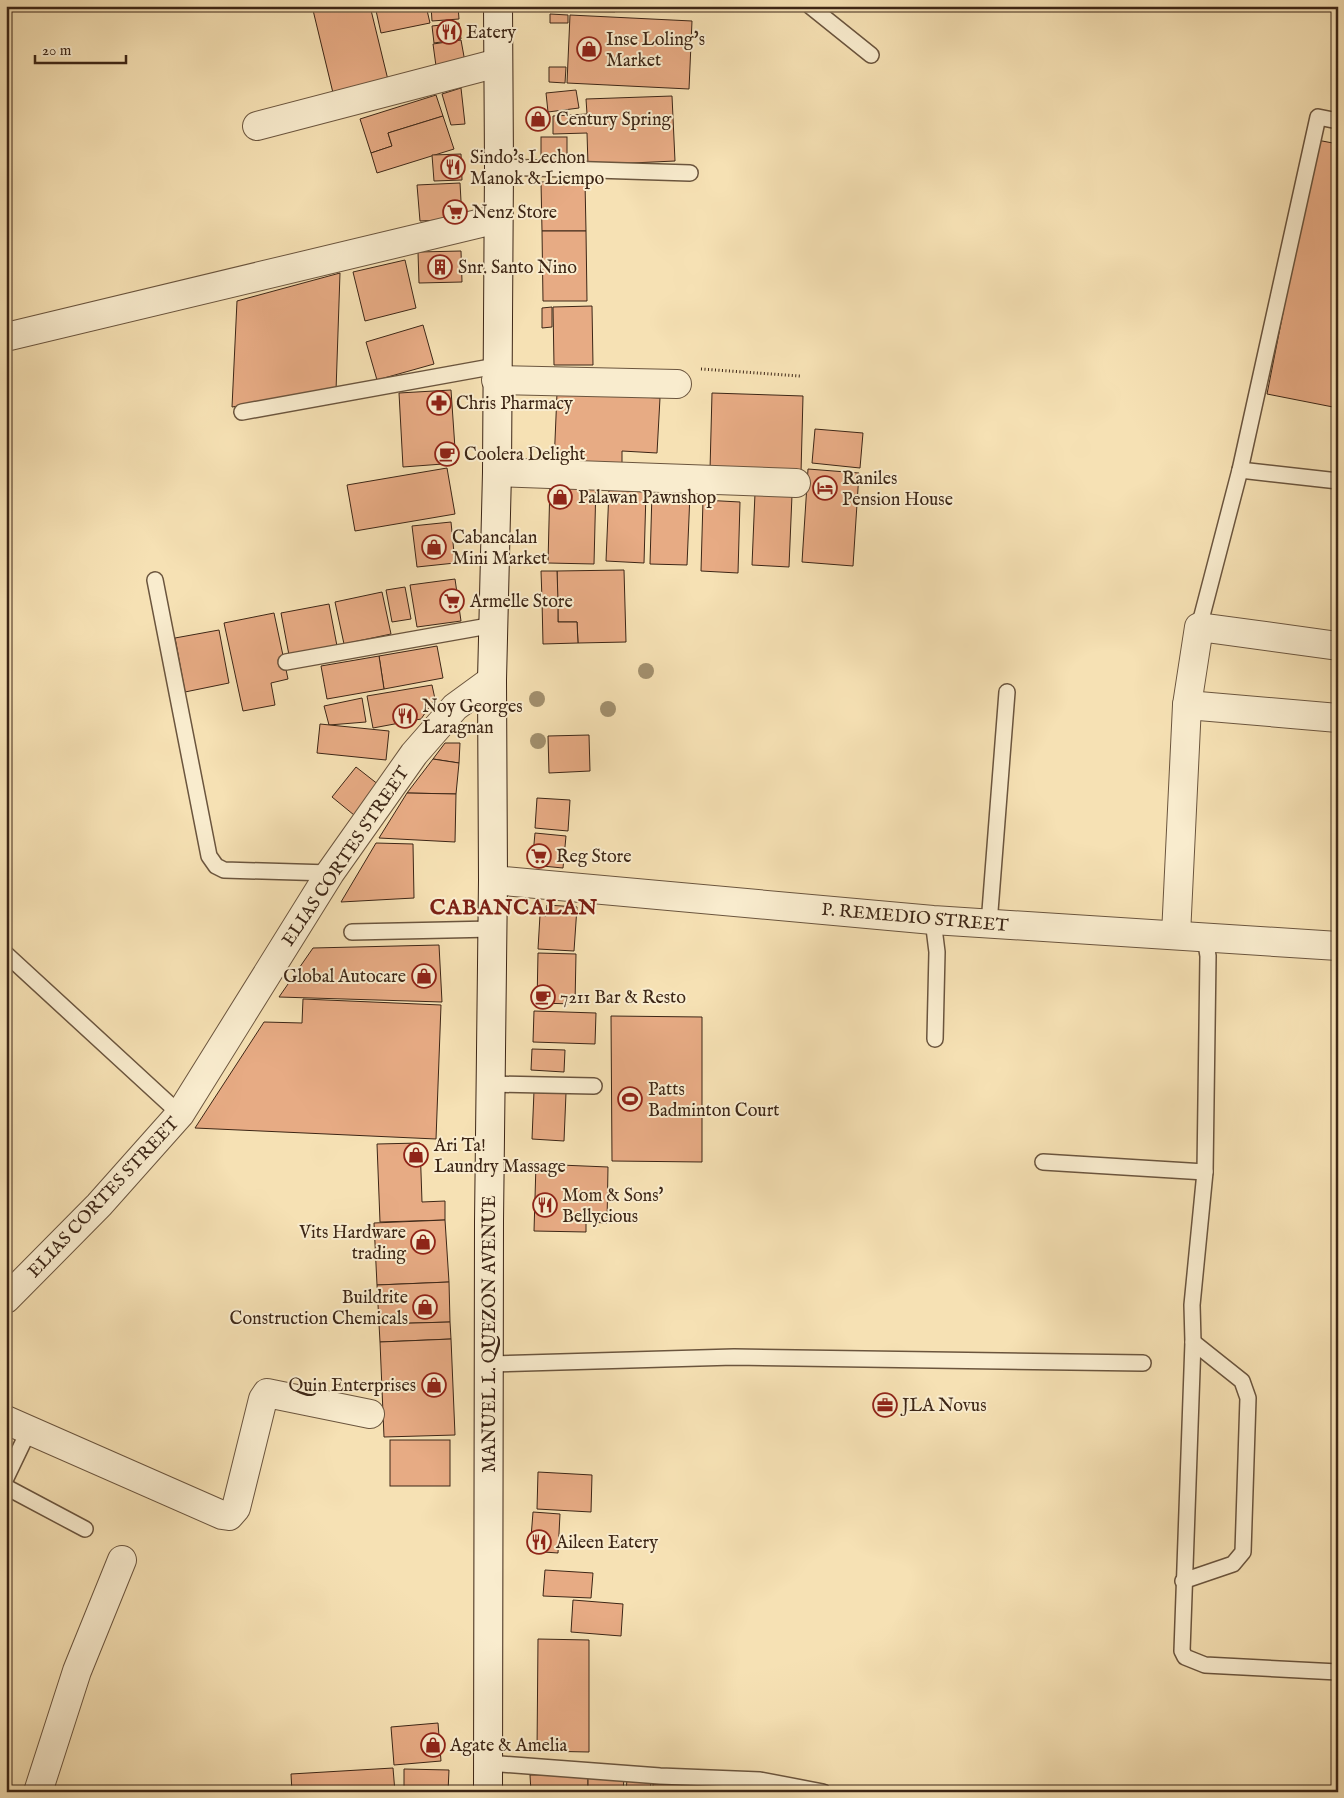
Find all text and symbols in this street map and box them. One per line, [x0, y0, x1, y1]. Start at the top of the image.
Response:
restaurant icon: Eatery [436, 19, 462, 45]
place label: Eatery [466, 22, 516, 45]
place label: Inse Loling's Market [606, 29, 705, 73]
scale bar [35, 32, 126, 64]
shop icon: Inse Loling's Market [576, 36, 602, 62]
text: 20 m [42, 41, 72, 60]
shop icon: Century Spring [525, 106, 551, 132]
place label: Century Spring [556, 109, 672, 132]
place label: Sindo's Lechon Manok & Liempo [470, 147, 604, 191]
restaurant icon: Sindo's Lechon Manok & Liempo [440, 154, 466, 180]
supermarket icon: Nenz Store [442, 199, 468, 225]
place label: Nenz Store [472, 202, 557, 225]
building icon: Snr. Santo Nino [427, 254, 453, 280]
place label: Snr. Santo Nino [458, 257, 577, 280]
pharmacy icon: Chris Pharmacy [426, 390, 452, 416]
place label: Chris Pharmacy [456, 393, 573, 416]
cafe icon: Coolera Delight [434, 441, 460, 467]
place label: Coolera Delight [464, 444, 586, 467]
place label: Raniles Pension House [842, 468, 953, 512]
hotel icon: Raniles Pension House [812, 475, 838, 501]
shop icon: Palawan Pawnshop [547, 484, 573, 510]
place label: Palawan Pawnshop [578, 487, 716, 510]
place label: Cabancalan Mini Market [452, 527, 547, 571]
shop icon: Cabancalan Mini Market [421, 534, 447, 560]
supermarket icon: Armelle Store [439, 588, 465, 614]
place label: Armelle Store [469, 591, 573, 614]
place label: Noy Georges Laragnan [422, 696, 523, 740]
restaurant icon: Noy Georges Laragnan [392, 703, 418, 729]
street label: ELIAS CORTES STREET [277, 763, 415, 951]
supermarket icon: Reg Store [526, 843, 552, 869]
place label: Reg Store [556, 846, 631, 869]
district label: CABANCALAN [430, 894, 598, 922]
street label: P. REMEDIO STREET [820, 899, 1009, 938]
shop icon: Global Autocare [411, 963, 437, 989]
place label: Global Autocare [283, 966, 406, 989]
cafe icon: 7211 Bar & Resto [530, 984, 556, 1010]
place label: 7211 Bar & Resto [560, 987, 686, 1010]
place label: Patts Badminton Court [648, 1079, 779, 1123]
sports icon: Patts Badminton Court [617, 1086, 643, 1112]
street label: ELIAS CORTES STREET [23, 1113, 185, 1283]
place label: Ari Ta! Laundry Massage [433, 1135, 566, 1179]
shop icon: Ari Ta! Laundry Massage [403, 1142, 429, 1168]
place label: Mom & Sons' Bellycious [562, 1185, 664, 1229]
restaurant icon: Mom & Sons' Bellycious [532, 1192, 558, 1218]
street label: MANUEL L. QUEZON AVENUE [479, 1195, 502, 1473]
place label: Vits Hardware trading [298, 1222, 406, 1266]
shop icon: Vits Hardware trading [410, 1229, 436, 1255]
place label: Buildrite Construction Chemicals [230, 1287, 408, 1331]
shop icon: Buildrite Construction Chemicals [412, 1294, 438, 1320]
shop icon: Quin Enterprises [421, 1372, 447, 1398]
place label: Quin Enterprises [288, 1375, 416, 1398]
office icon: JLA Novus [872, 1392, 898, 1418]
place label: JLA Novus [900, 1395, 987, 1418]
restaurant icon: Aileen Eatery [526, 1529, 552, 1555]
place label: Aileen Eatery [555, 1532, 658, 1555]
shop icon: Agate & Amelia [420, 1732, 446, 1758]
place label: Agate & Amelia [449, 1735, 568, 1758]

